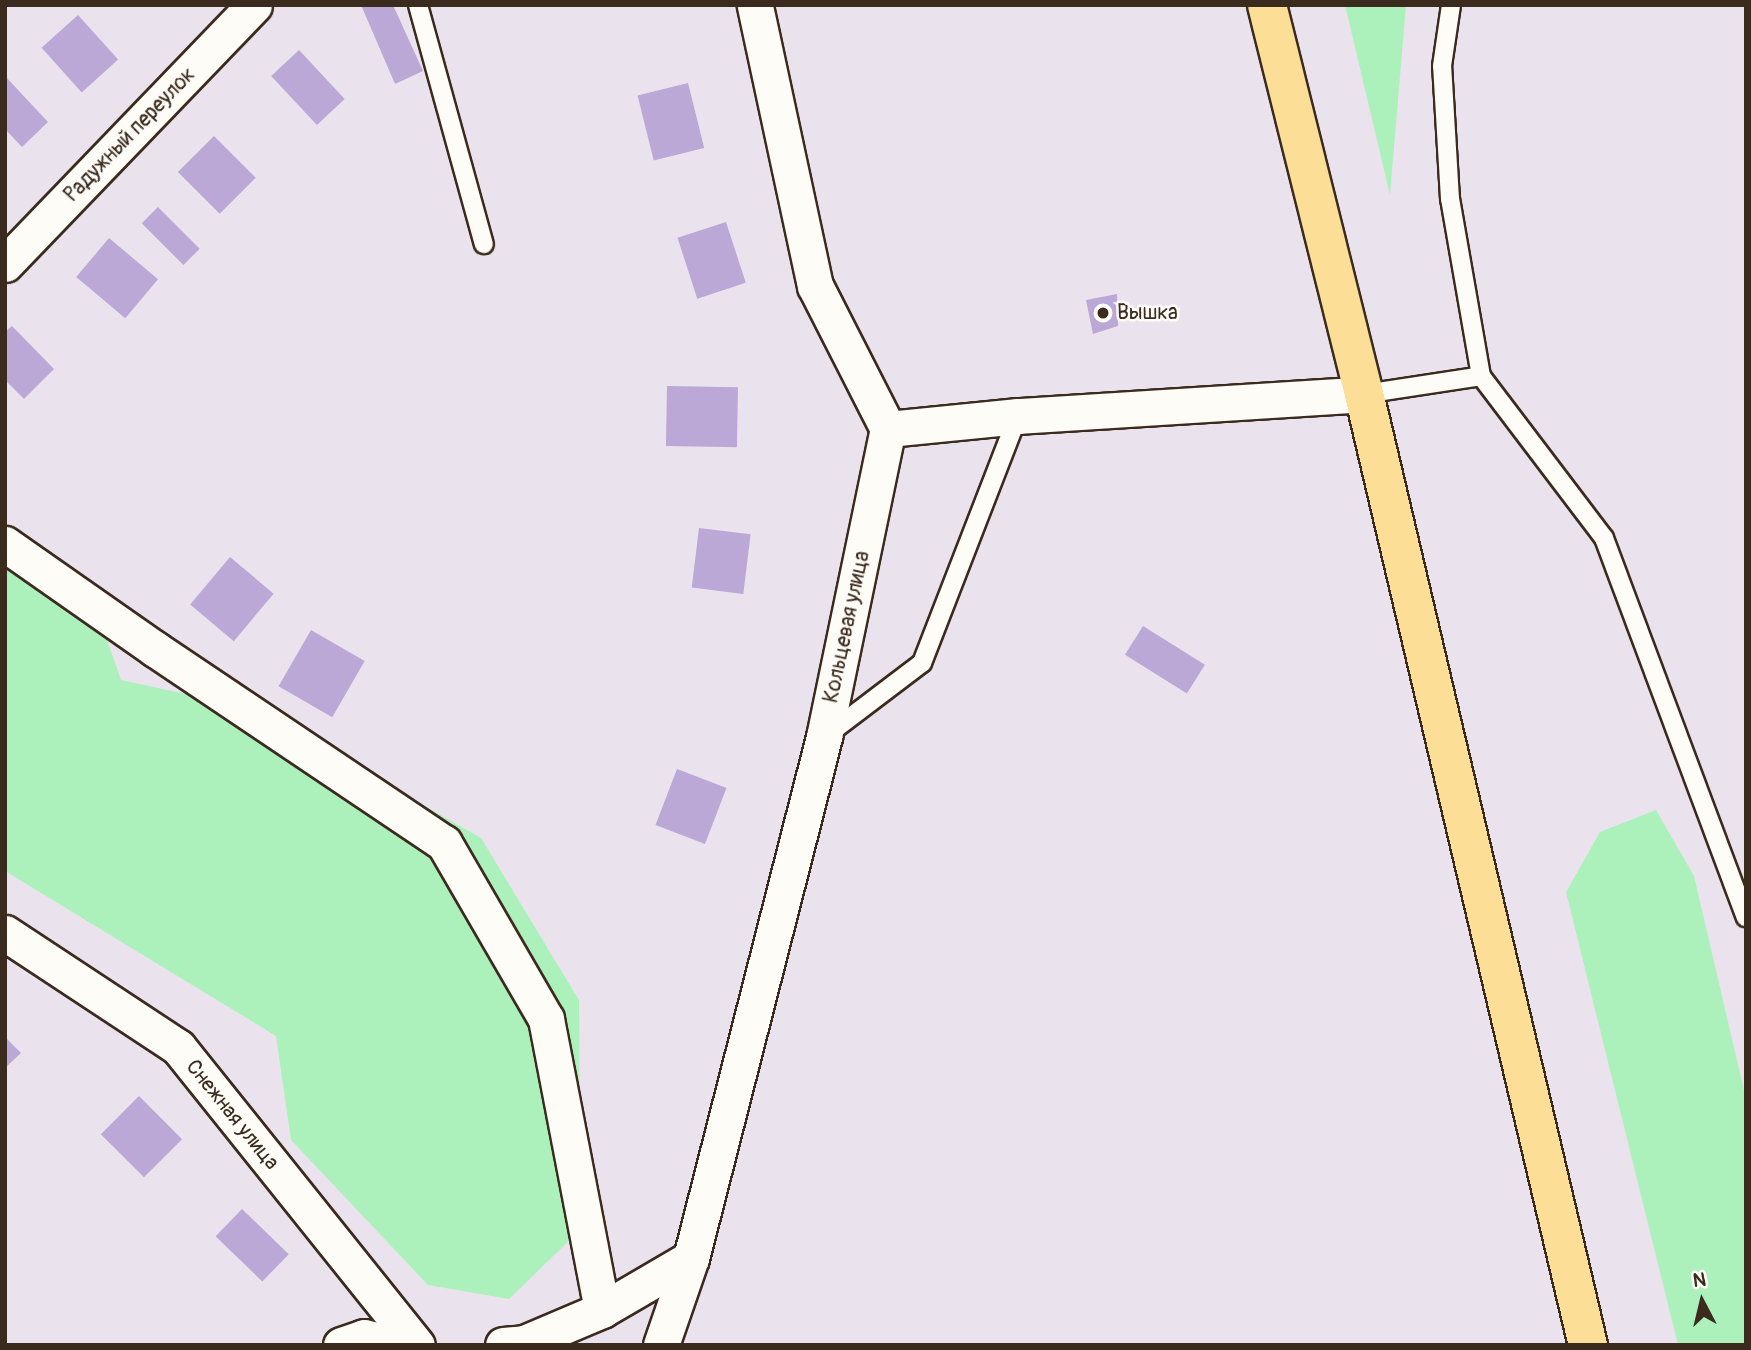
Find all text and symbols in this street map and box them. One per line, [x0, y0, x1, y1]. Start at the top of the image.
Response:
street label: Радужный переулок [59, 62, 201, 208]
place label: Вышка [1117, 300, 1178, 326]
marker: Вышка [1095, 305, 1111, 321]
street label: Кольцевая улица [819, 549, 875, 705]
street label: Снежная улица [180, 1055, 284, 1175]
north arrow [1667, 1266, 1737, 1336]
text: N [1692, 1267, 1707, 1293]

